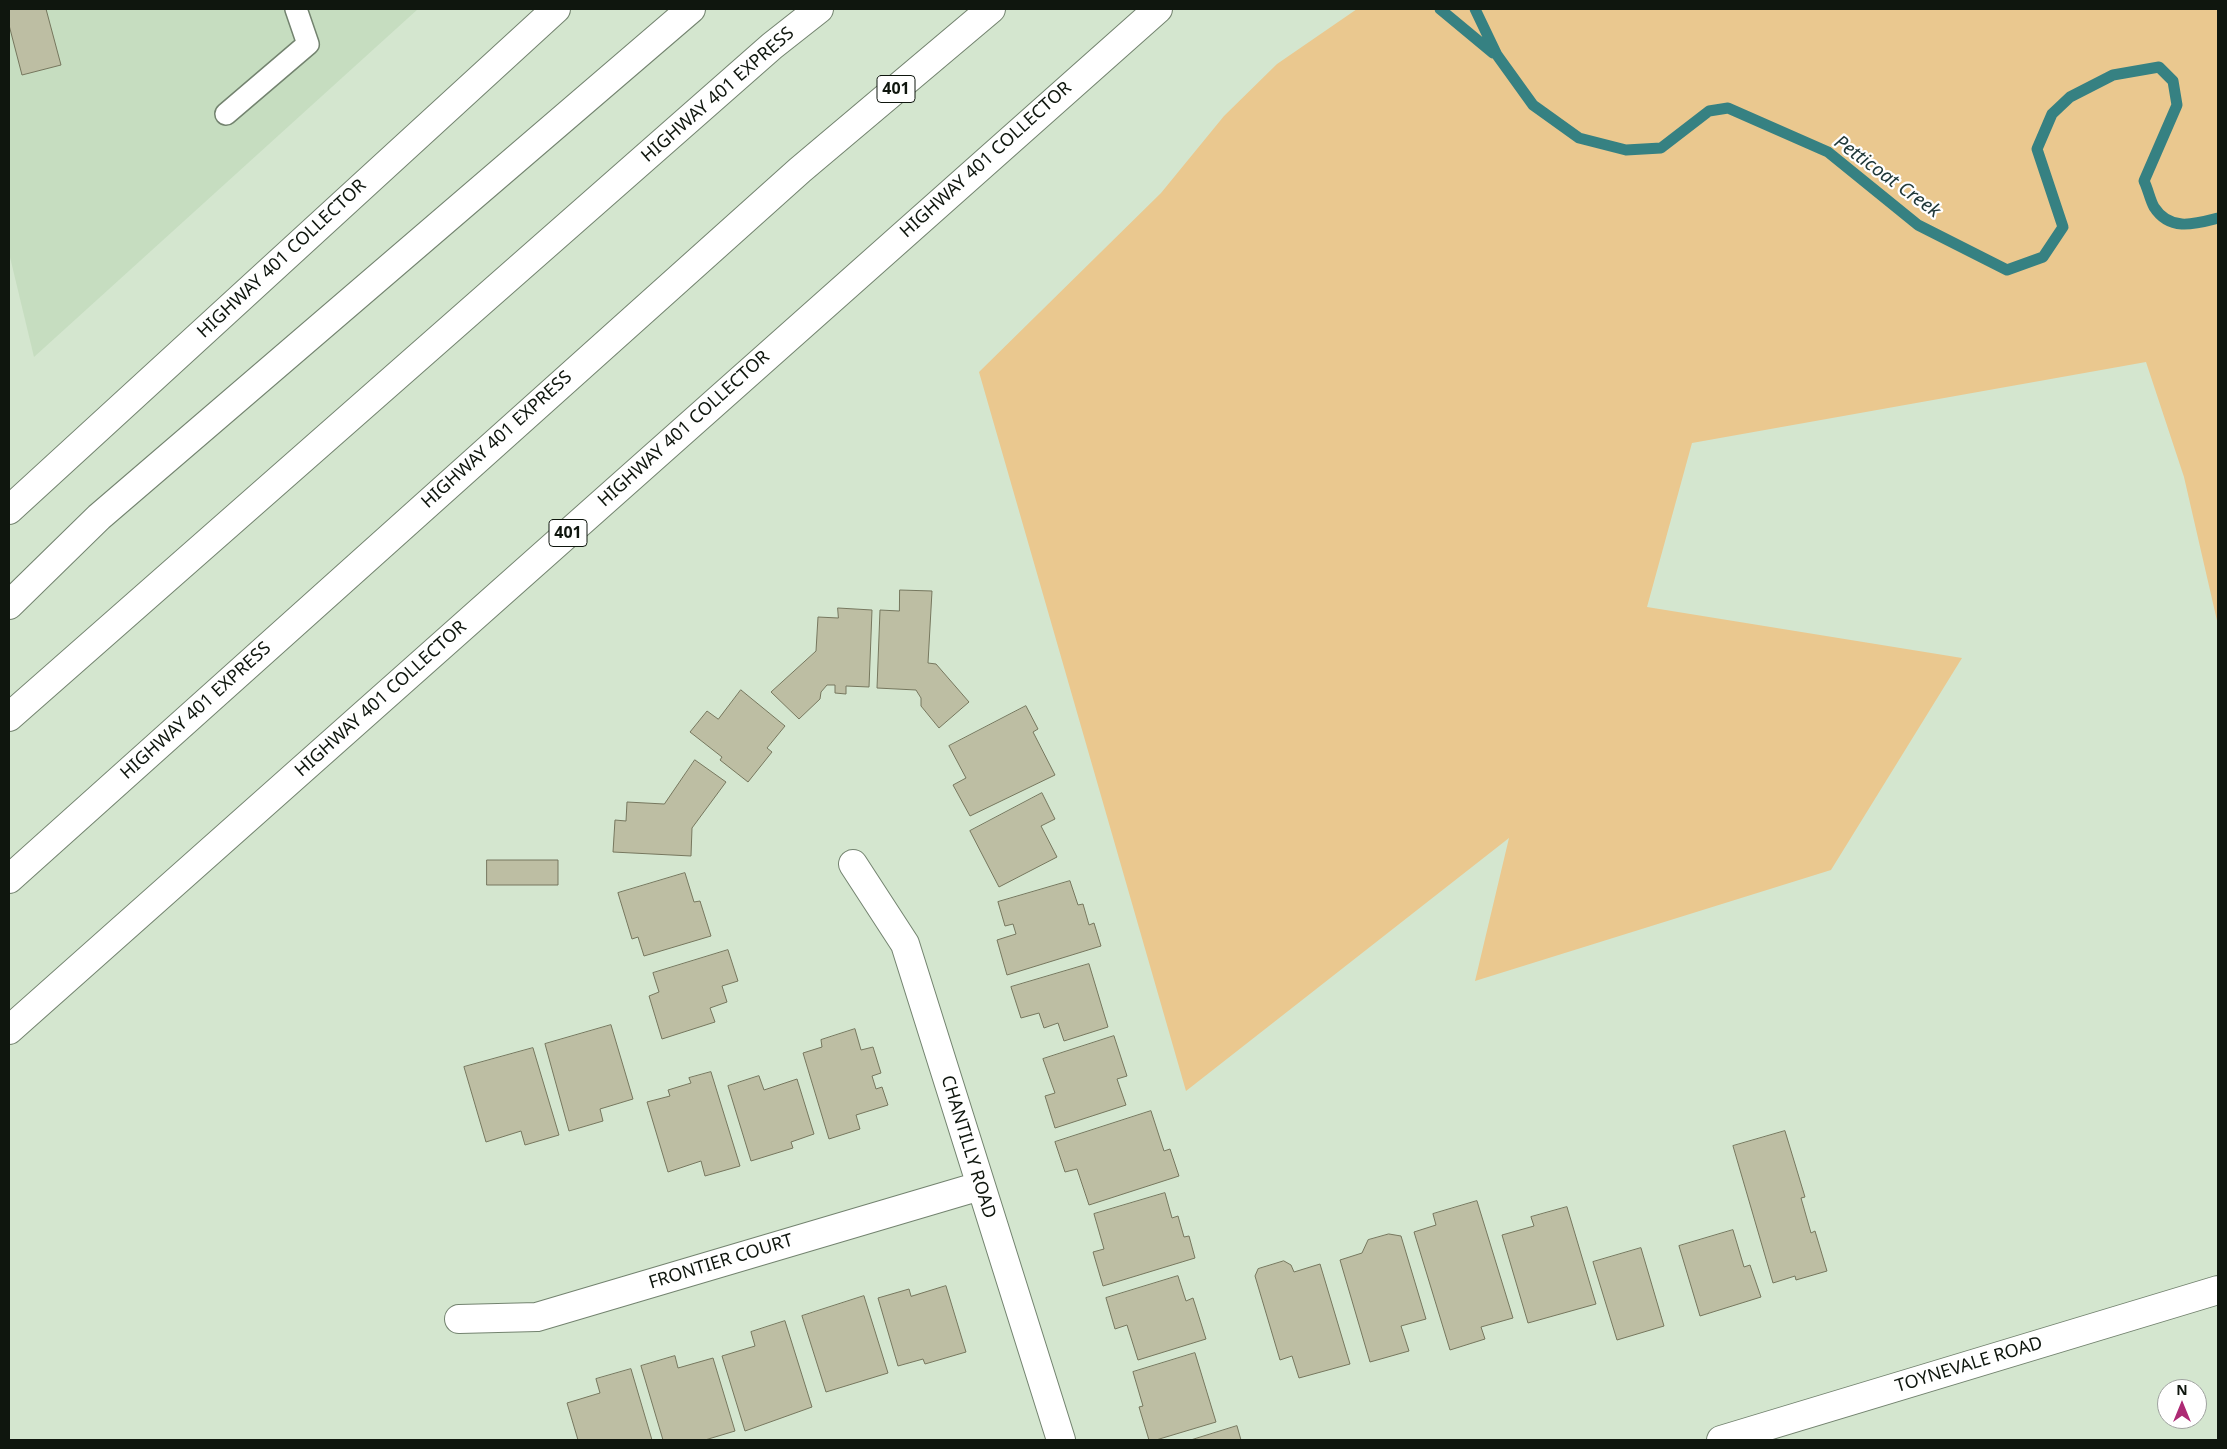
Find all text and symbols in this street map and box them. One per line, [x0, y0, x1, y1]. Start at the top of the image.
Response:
street label: HIGHWAY 401 EXPRESS [637, 23, 799, 167]
road number: 401 [877, 76, 915, 102]
street label: HIGHWAY 401 COLLECTOR [896, 77, 1076, 243]
water label: Petticoat Creek [1829, 131, 1945, 223]
street label: HIGHWAY 401 COLLECTOR [193, 175, 371, 343]
street label: HIGHWAY 401 COLLECTOR [594, 346, 774, 512]
street label: HIGHWAY 401 EXPRESS [417, 367, 577, 513]
road number: 401 [549, 520, 587, 546]
street label: HIGHWAY 401 COLLECTOR [291, 616, 471, 782]
street label: HIGHWAY 401 EXPRESS [116, 638, 276, 784]
street label: CHANTILLY ROAD [936, 1073, 1000, 1221]
street label: FRONTIER COURT [646, 1230, 796, 1294]
street label: TOYNEVALE ROAD [1893, 1332, 2045, 1398]
north arrow [2157, 1379, 2207, 1429]
text: N [2176, 1380, 2188, 1399]

